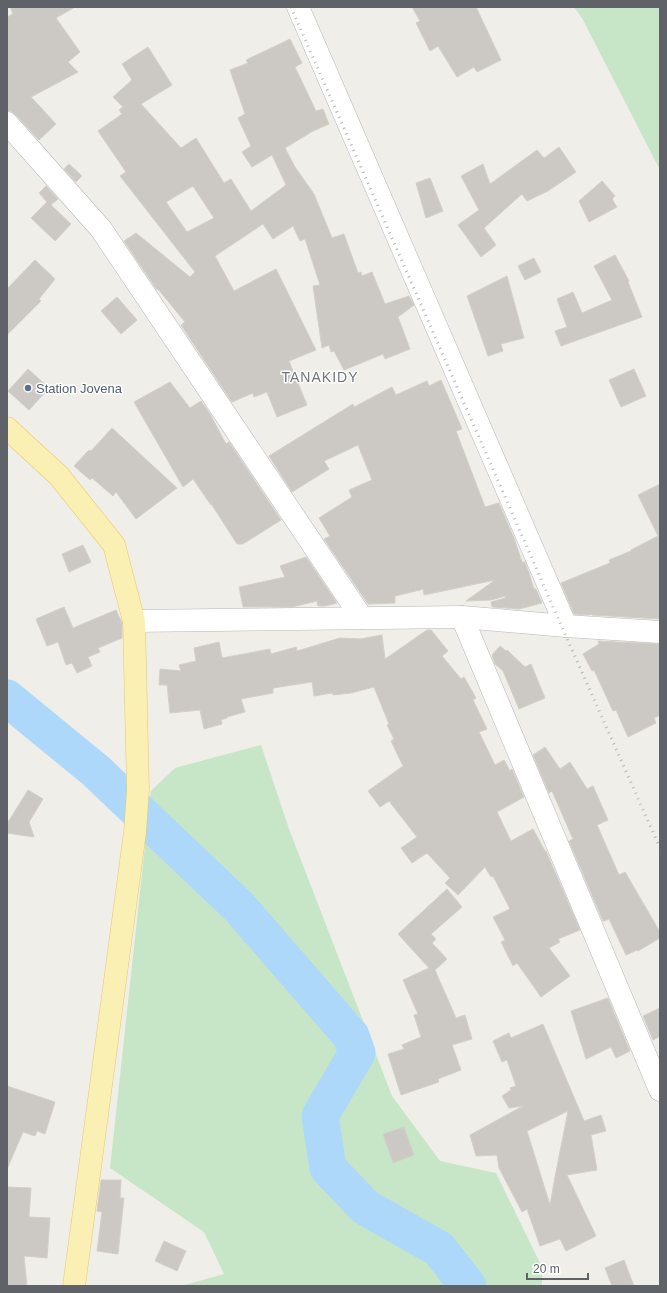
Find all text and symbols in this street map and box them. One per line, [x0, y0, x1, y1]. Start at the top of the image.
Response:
district label: TANAKIDY [282, 369, 358, 385]
place label: Station Jovena [36, 381, 123, 396]
marker: Station Jovena [23, 383, 33, 393]
scale bar [527, 1255, 588, 1281]
text: 20 m [533, 1262, 560, 1276]

